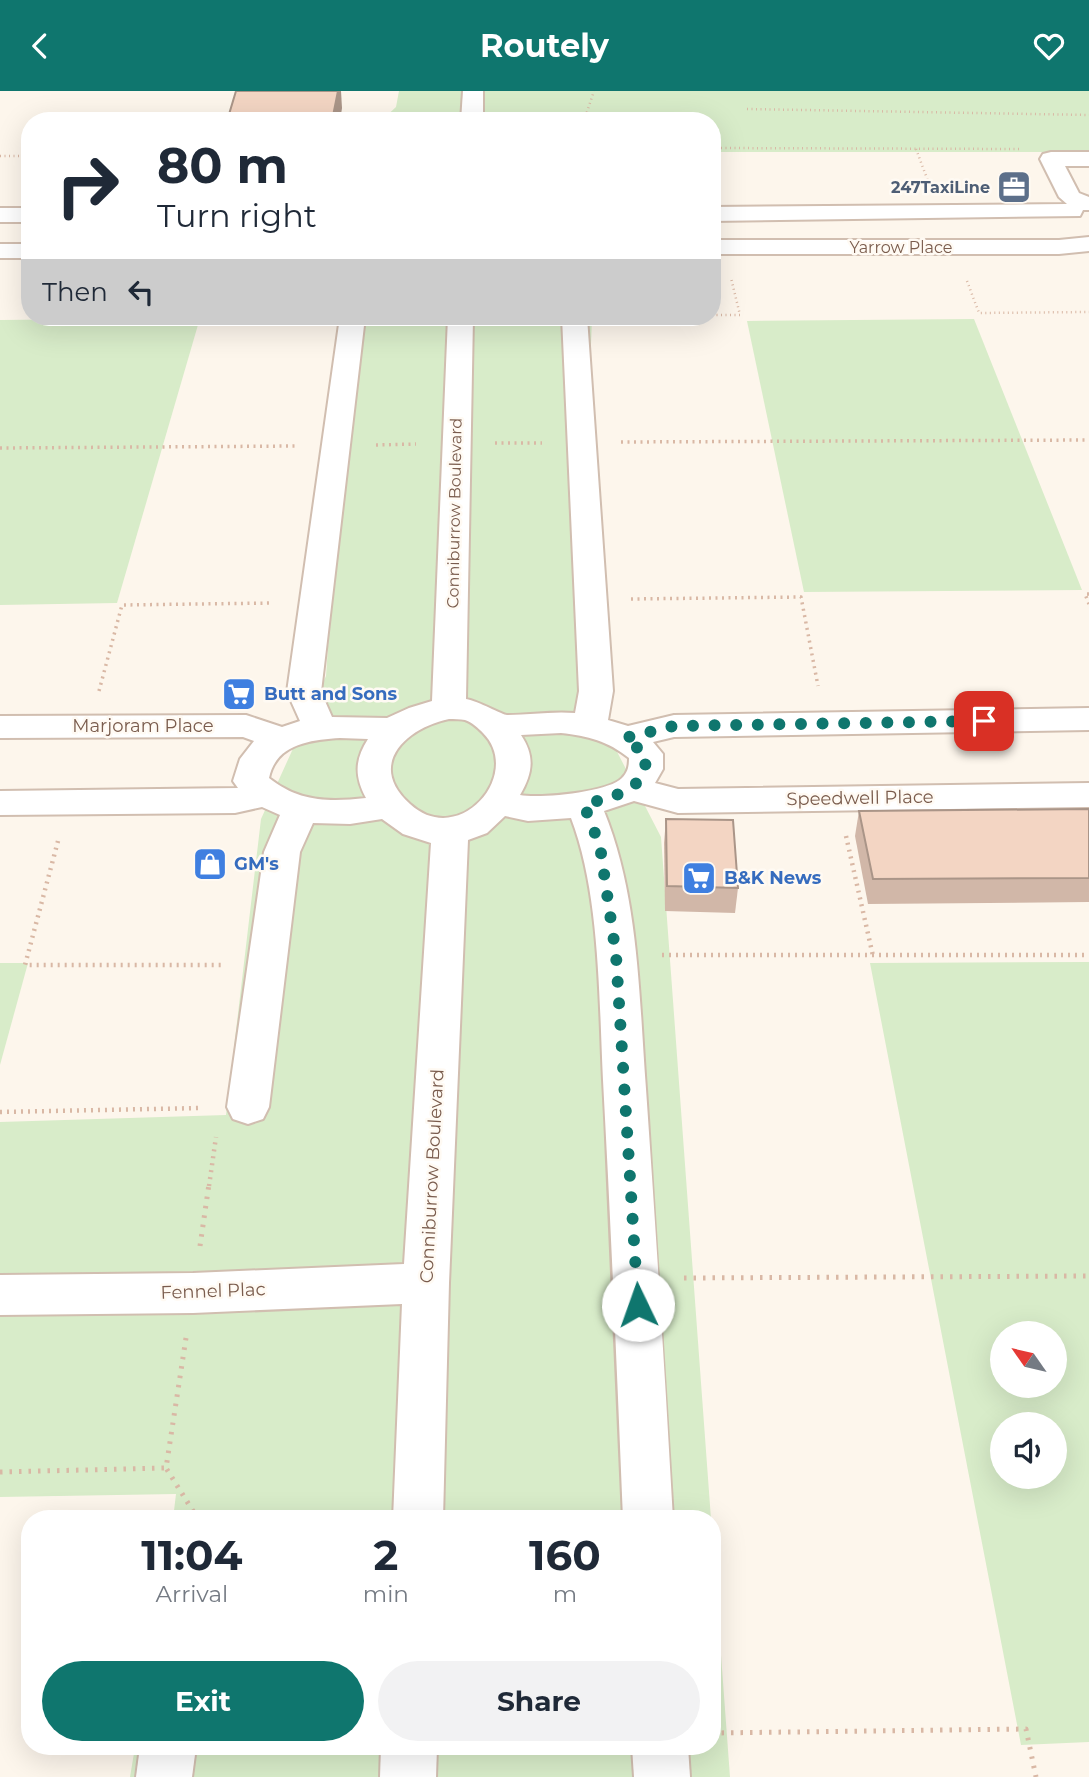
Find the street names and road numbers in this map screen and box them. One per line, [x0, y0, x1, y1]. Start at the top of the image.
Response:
street label: Yarrow Place [850, 238, 952, 257]
street label: Conniburrow Boulevard [443, 418, 466, 608]
street label: Marjoram Place [72, 715, 214, 737]
street label: Speedwell Place [786, 786, 934, 810]
street label: Conniburrow Boulevard [415, 1068, 449, 1284]
street label: Fennel Plac [160, 1278, 266, 1304]

